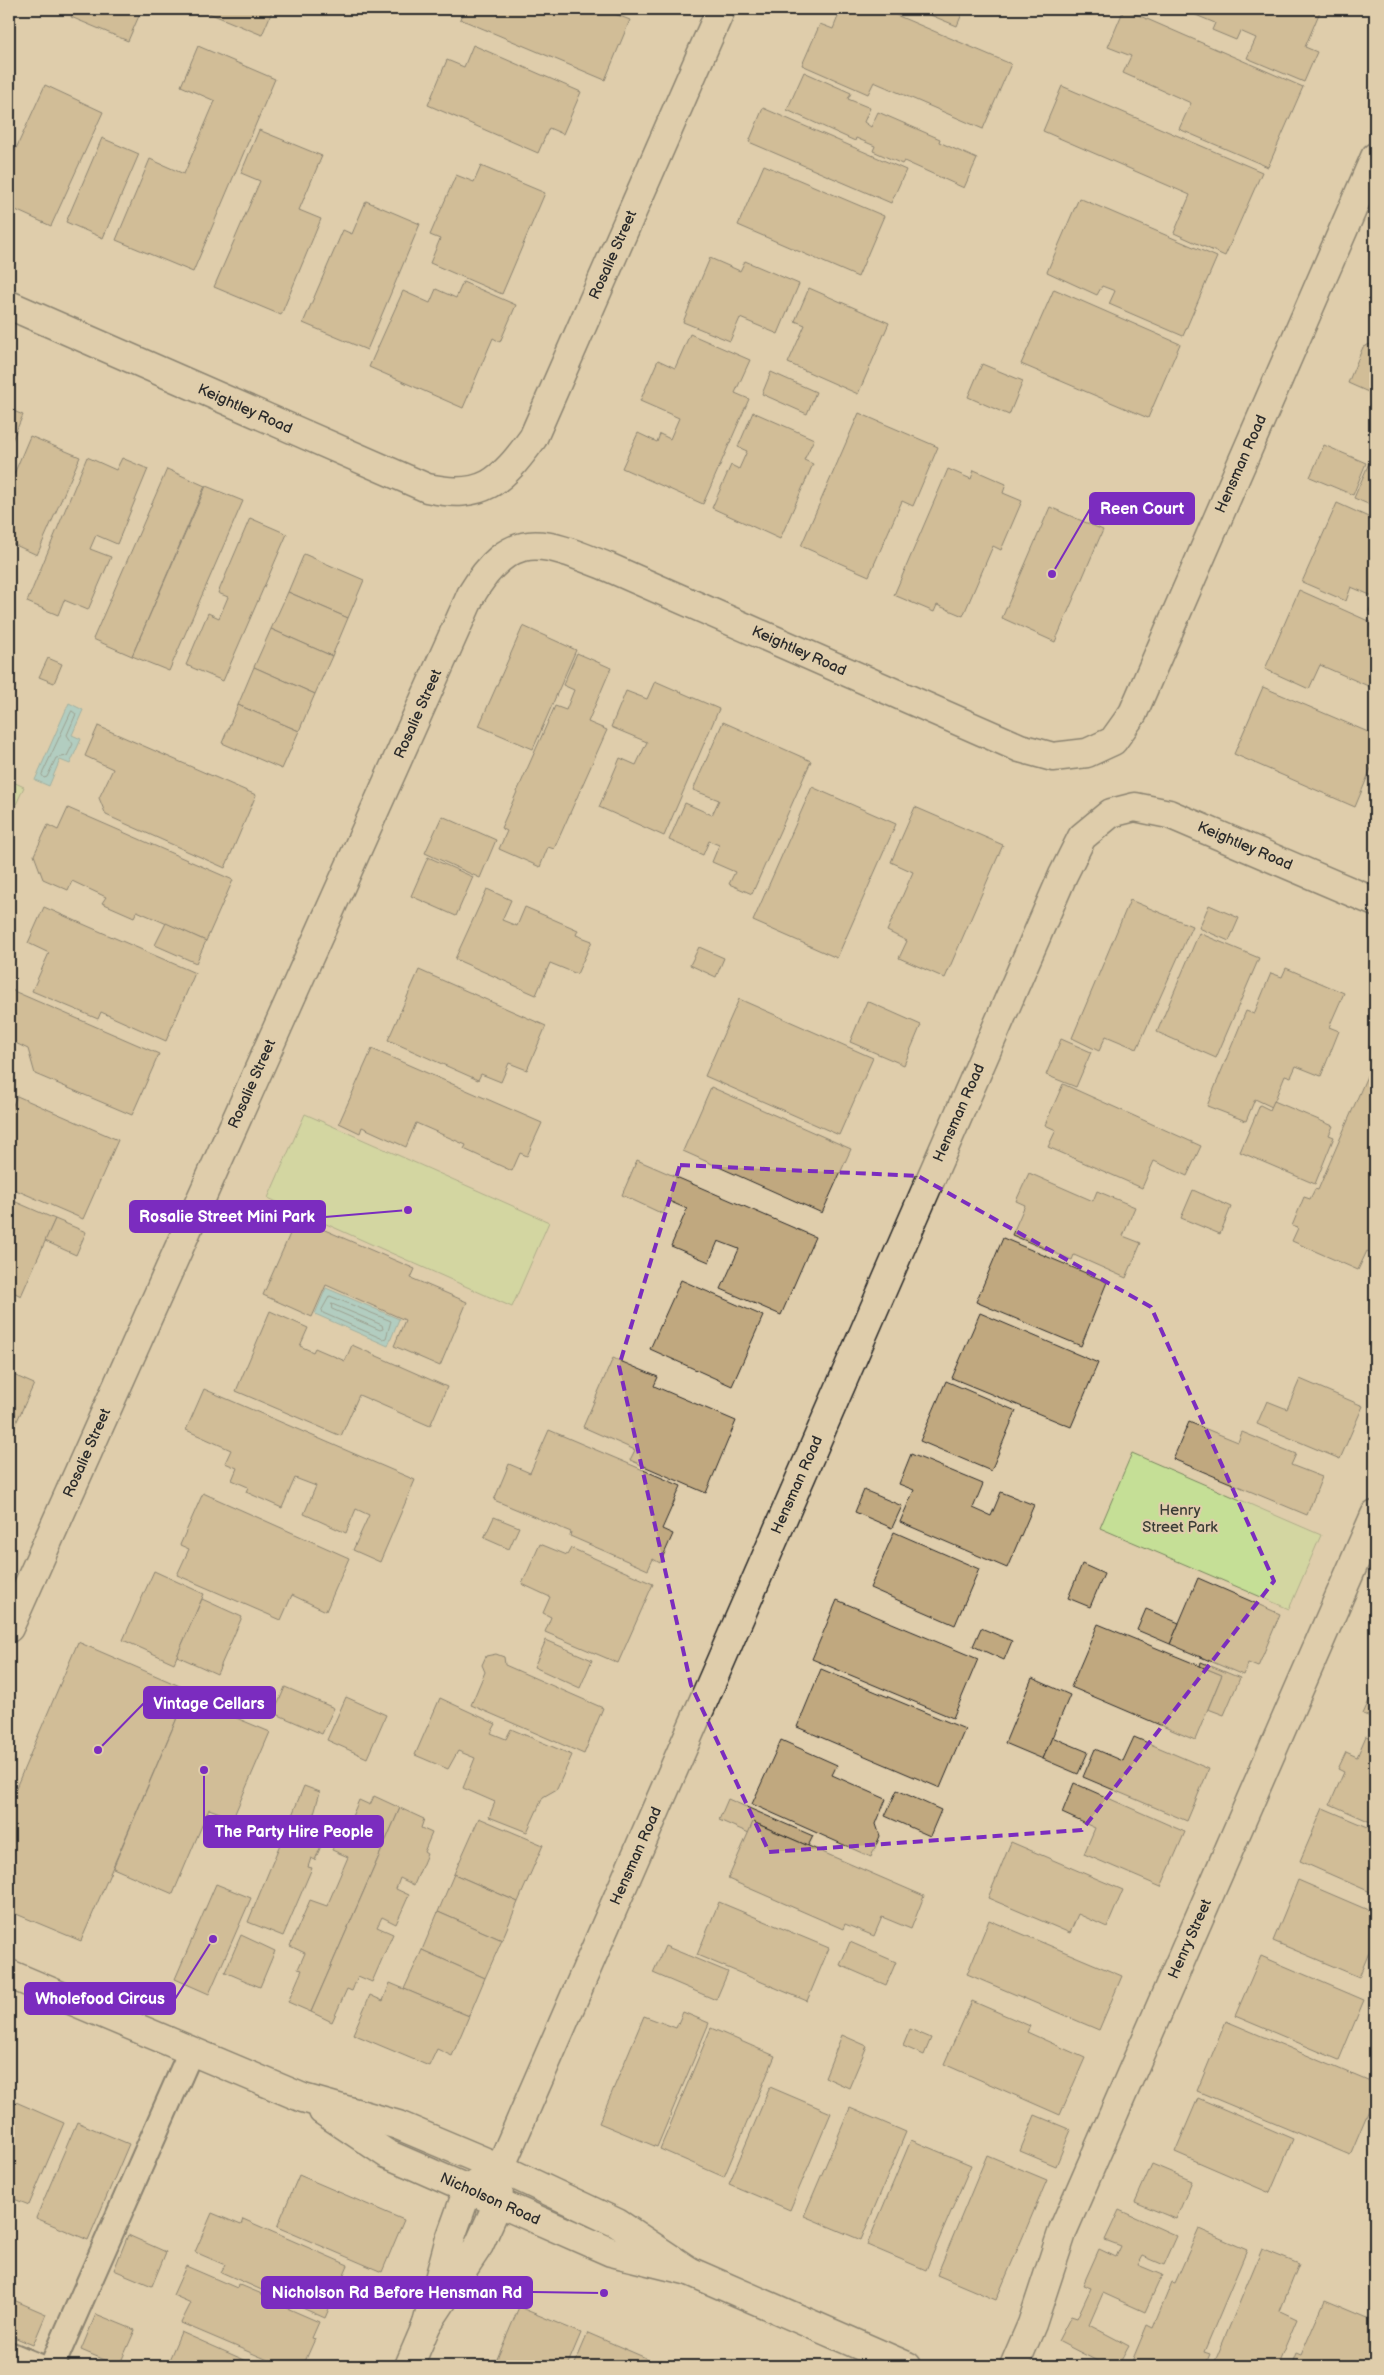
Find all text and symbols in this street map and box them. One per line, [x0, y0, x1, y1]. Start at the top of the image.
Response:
street label: Rosalie Street [585, 207, 641, 303]
street label: Keightley Road [195, 380, 295, 438]
street label: Hensman Road [1211, 412, 1271, 516]
callout: Reen Court [1090, 493, 1194, 524]
text: Reen Court [1100, 500, 1185, 519]
street label: Keightley Road [749, 622, 849, 680]
street label: Rosalie Street [390, 666, 446, 762]
street label: Keightley Road [1195, 817, 1295, 875]
street label: Rosalie Street [224, 1036, 280, 1132]
street label: Hensman Road [929, 1061, 989, 1165]
callout: Rosalie Street Mini Park [130, 1201, 325, 1232]
text: Rosalie Street Mini Park [139, 1208, 316, 1227]
street label: Rosalie Street [59, 1405, 115, 1501]
street label: Hensman Road [767, 1433, 827, 1537]
park label: Henry Street Park [1142, 1501, 1218, 1537]
callout: Vintage Cellars [144, 1687, 275, 1718]
text: Vintage Cellars [153, 1695, 265, 1714]
street label: Hensman Road [606, 1804, 666, 1908]
callout: The Party Hire People [204, 1816, 383, 1847]
text: The Party Hire People [215, 1823, 373, 1842]
street label: Henry Street [1164, 1896, 1216, 1982]
callout: Wholefood Circus [25, 1983, 175, 2014]
text: Wholefood Circus [35, 1990, 165, 2009]
street label: Nicholson Road [437, 2168, 543, 2230]
callout: Nicholson Rd Before Hensman Rd [262, 2277, 532, 2308]
text: Nicholson Rd Before Hensman Rd [272, 2284, 522, 2303]

